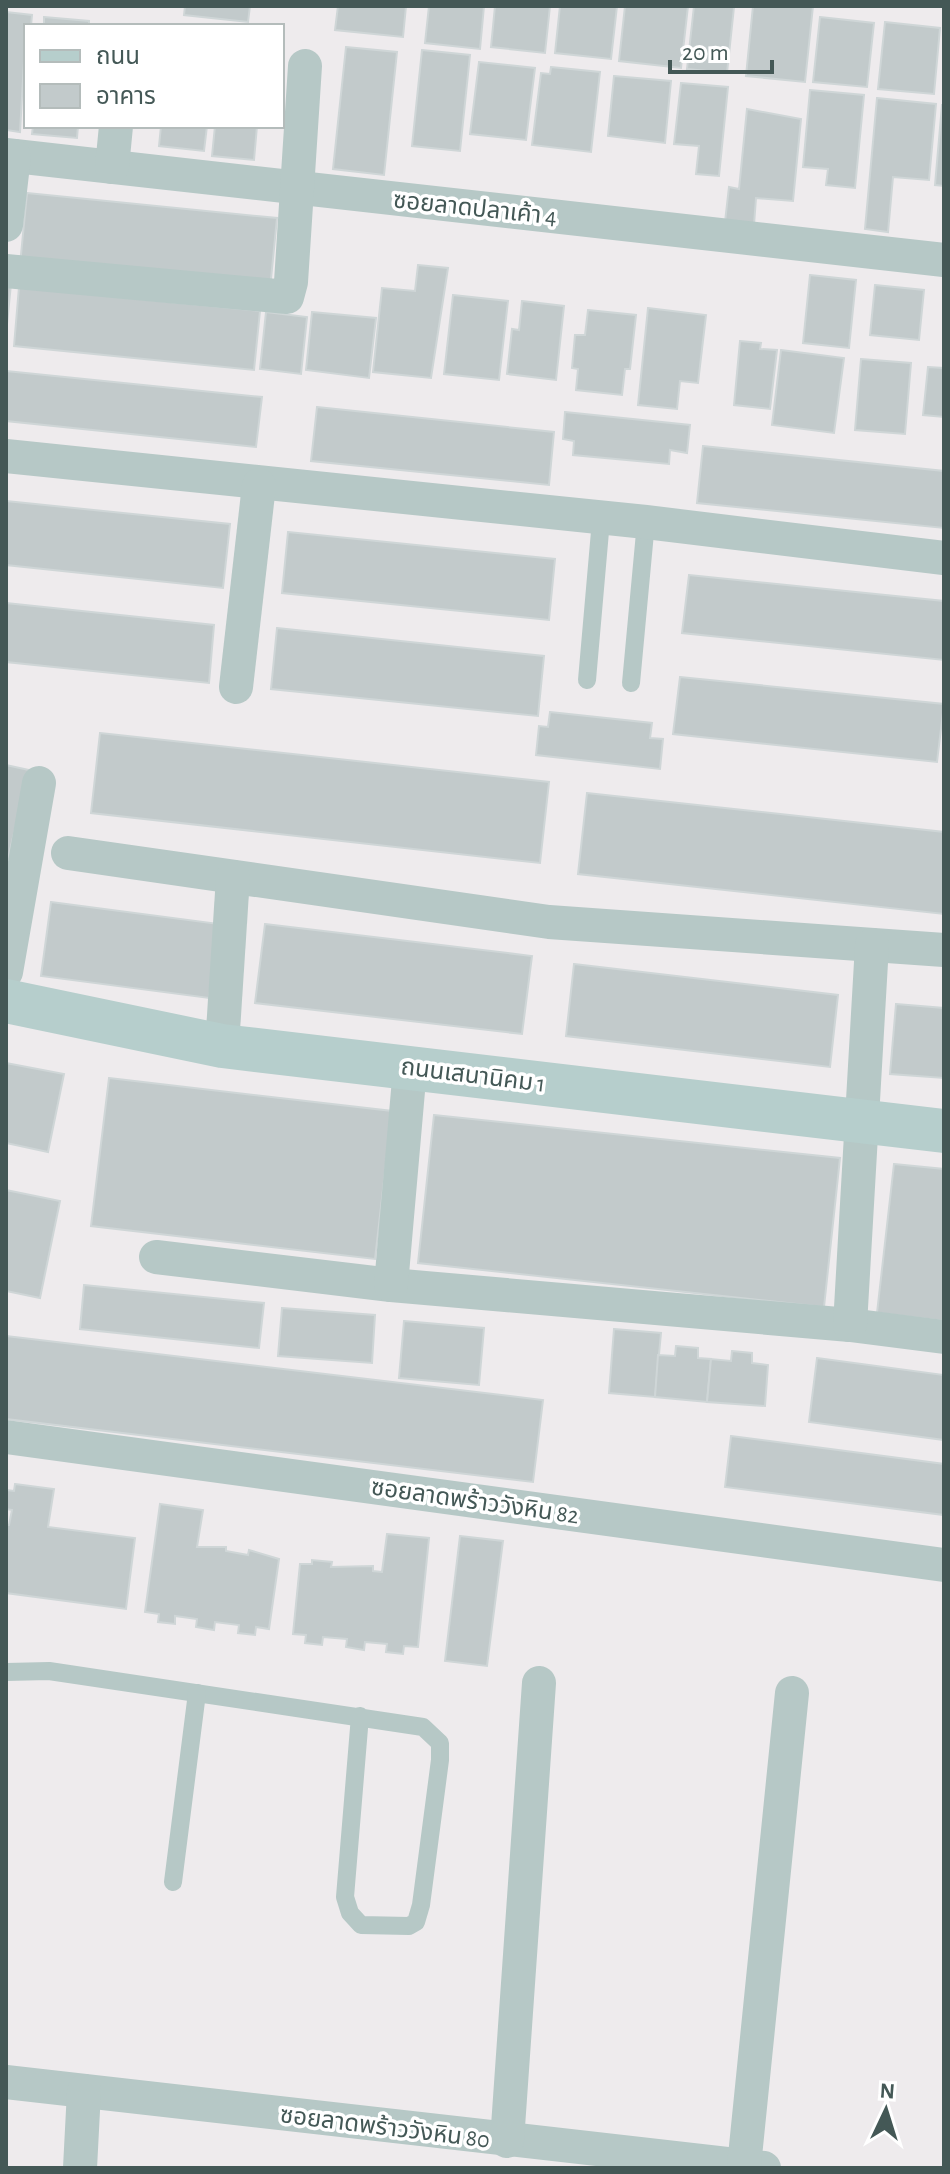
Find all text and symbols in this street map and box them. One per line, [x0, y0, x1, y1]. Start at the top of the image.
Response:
legend [24, 24, 284, 128]
scale bar [670, 24, 772, 74]
text: 20 m [682, 41, 729, 65]
text: ถนน [96, 45, 140, 69]
text: อาคาร [96, 85, 156, 109]
street label: ซอยลาดปลาเค้า 4 [392, 186, 558, 230]
street label: ถนนเสนานิคม 1 [399, 1055, 546, 1097]
street label: ซอยลาดพร้าววังหิน 82 [370, 1474, 581, 1528]
north arrow [846, 2070, 926, 2150]
text: N [879, 2080, 896, 2103]
street label: ซอยลาดพร้าววังหิน 80 [279, 2101, 491, 2153]

